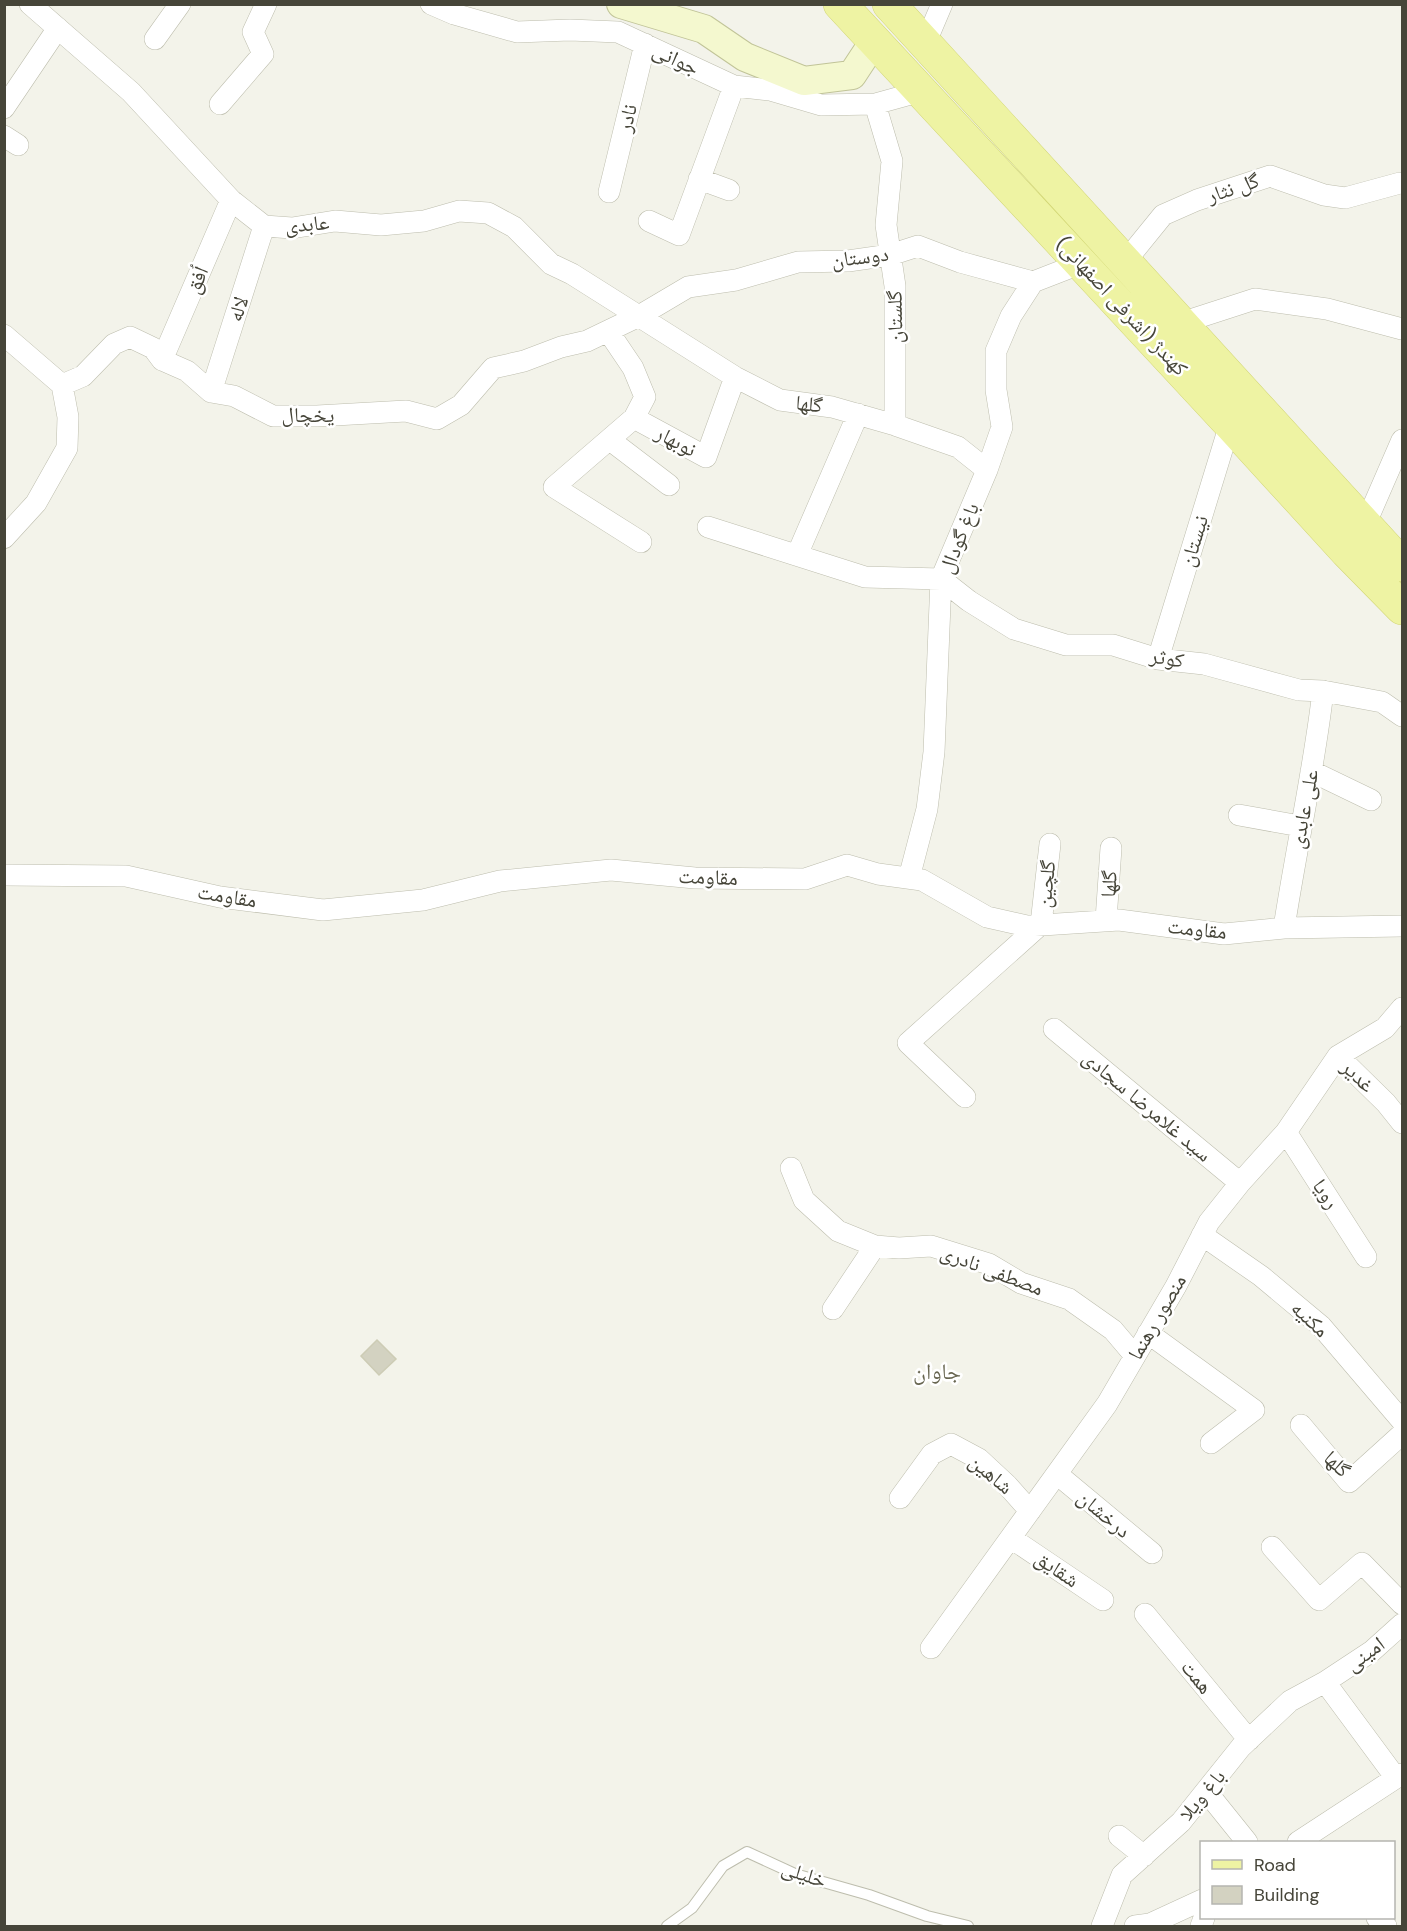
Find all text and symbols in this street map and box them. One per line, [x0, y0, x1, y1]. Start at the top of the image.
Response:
street label: جوانی [648, 36, 704, 82]
street label: نادر [610, 101, 644, 136]
street label: گل نثار [1202, 166, 1263, 210]
street label: عابدی [284, 208, 331, 240]
street label: کهندژ (اشرفی اصفهانی) [1050, 230, 1194, 382]
street label: دوستان [830, 240, 890, 274]
street label: اُفق [179, 262, 215, 298]
street label: گلستان [881, 290, 909, 344]
street label: لاله [221, 293, 255, 325]
street label: گلها [794, 388, 824, 420]
street label: یخچال [282, 401, 334, 429]
street label: نوبهار [650, 418, 701, 463]
street label: باغ گودال [932, 498, 986, 578]
street label: نیستان [1173, 512, 1215, 570]
street label: کوثر [1147, 641, 1187, 675]
street label: علی عابدی [1283, 766, 1325, 851]
street label: گلچین [1030, 859, 1062, 909]
street label: مقاومت [678, 862, 738, 892]
street label: گلها [1094, 869, 1124, 899]
street label: مقاومت [195, 878, 259, 914]
street label: مقاومت [1166, 912, 1228, 946]
street label: سید غلامرضا سجادی [1076, 1044, 1218, 1168]
street label: غدیر [1335, 1053, 1381, 1099]
street label: رویا [1306, 1174, 1346, 1214]
street label: مصطفی نادری [937, 1238, 1047, 1302]
street label: منصور رهنما [1121, 1269, 1193, 1365]
street label: مکنیه [1285, 1294, 1335, 1344]
district label: جاوان [913, 1357, 961, 1386]
street label: گلها [1317, 1444, 1357, 1484]
street label: شاهین [963, 1447, 1019, 1501]
street label: درخشان [1071, 1483, 1137, 1545]
street label: شقایق [1029, 1544, 1085, 1594]
street label: امینی [1339, 1630, 1391, 1678]
street label: همت [1175, 1654, 1219, 1700]
street label: باغ ویلا [1172, 1763, 1232, 1827]
legend [1200, 1841, 1395, 1919]
street label: خلیلی [778, 1853, 830, 1895]
text: Road [1254, 1853, 1296, 1877]
text: Building [1254, 1883, 1319, 1907]

